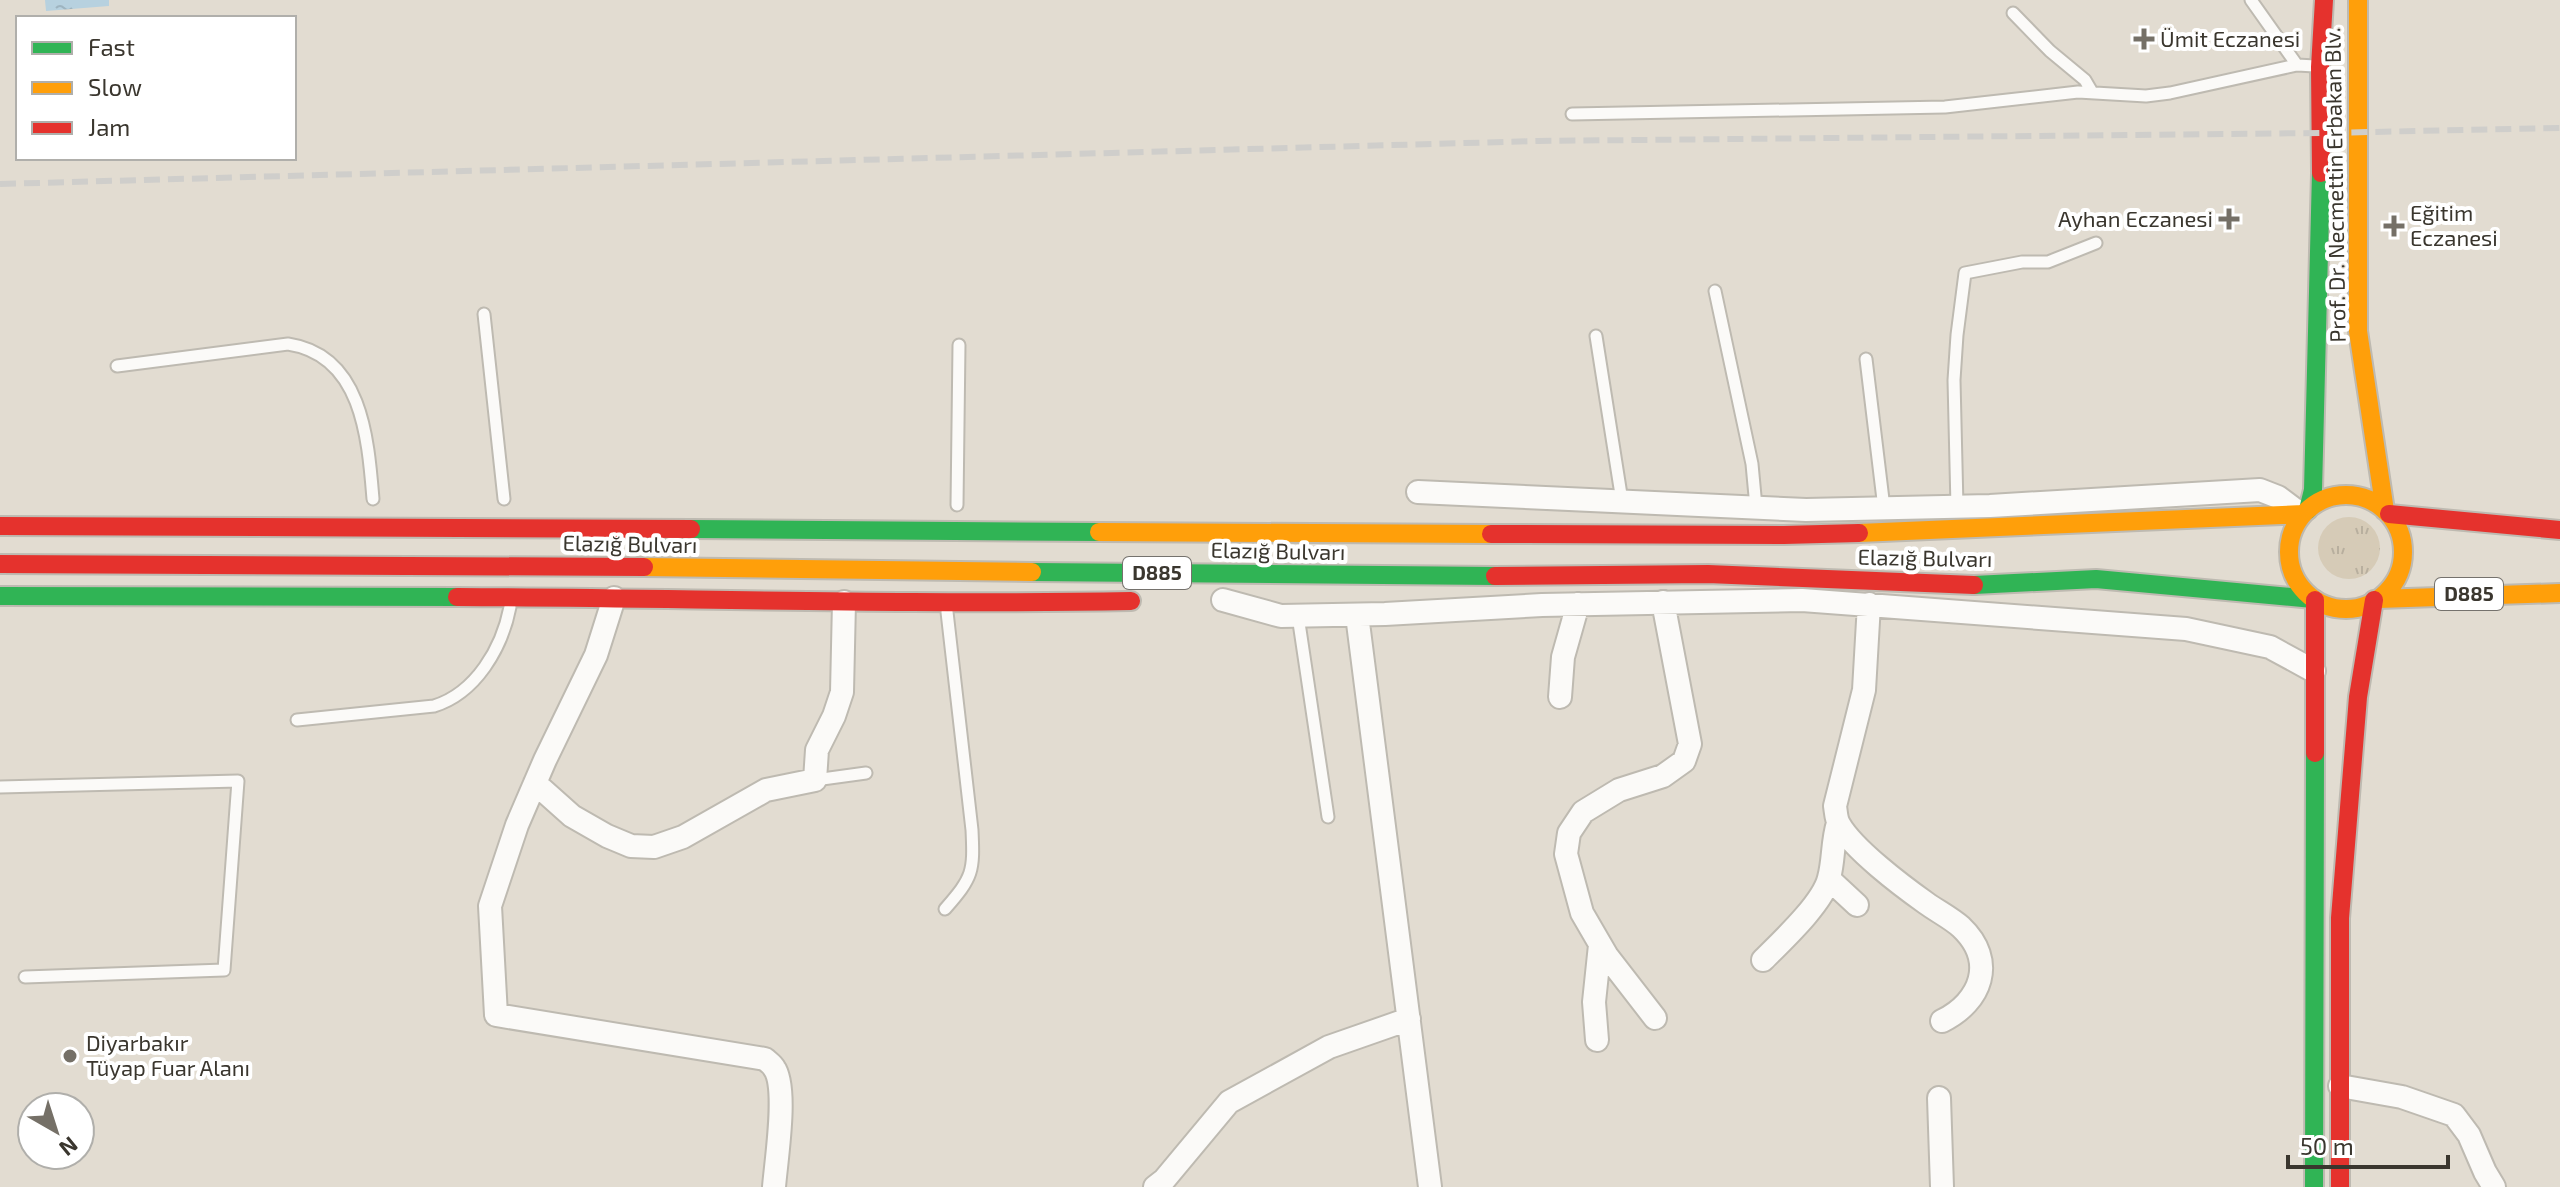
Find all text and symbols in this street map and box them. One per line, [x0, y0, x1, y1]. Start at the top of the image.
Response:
legend [16, 16, 296, 160]
place label: Ümit Eczanesi [2160, 25, 2300, 51]
street label: Prof. Dr. Necmettin Erbakan Blv. [2318, 27, 2350, 343]
marker: Ümit Eczanesi [2135, 30, 2153, 48]
text: Fast [88, 32, 135, 61]
text: Slow [88, 72, 142, 101]
text: Jam [88, 112, 130, 141]
place label: Eğitim Eczanesi [2410, 199, 2498, 250]
place label: Ayhan Eczanesi [2058, 205, 2213, 231]
marker: Ayhan Eczanesi [2220, 210, 2238, 228]
marker: Eğitim Eczanesi [2385, 217, 2403, 235]
street label: Elazığ Bulvarı [562, 529, 698, 557]
street label: Elazığ Bulvarı [1210, 536, 1346, 564]
street label: Elazığ Bulvarı [1857, 543, 1993, 571]
road number: D885 [1123, 557, 1191, 589]
road number: D885 [2435, 578, 2503, 610]
place label: Diyarbakır Tüyap Fuar Alanı [86, 1029, 250, 1080]
marker: Diyarbakır Tüyap Fuar Alanı [61, 1047, 79, 1065]
north arrow [16, 1091, 96, 1171]
scale bar [2288, 1119, 2448, 1169]
text: 50 m [2300, 1131, 2354, 1160]
text: N [55, 1132, 84, 1162]

